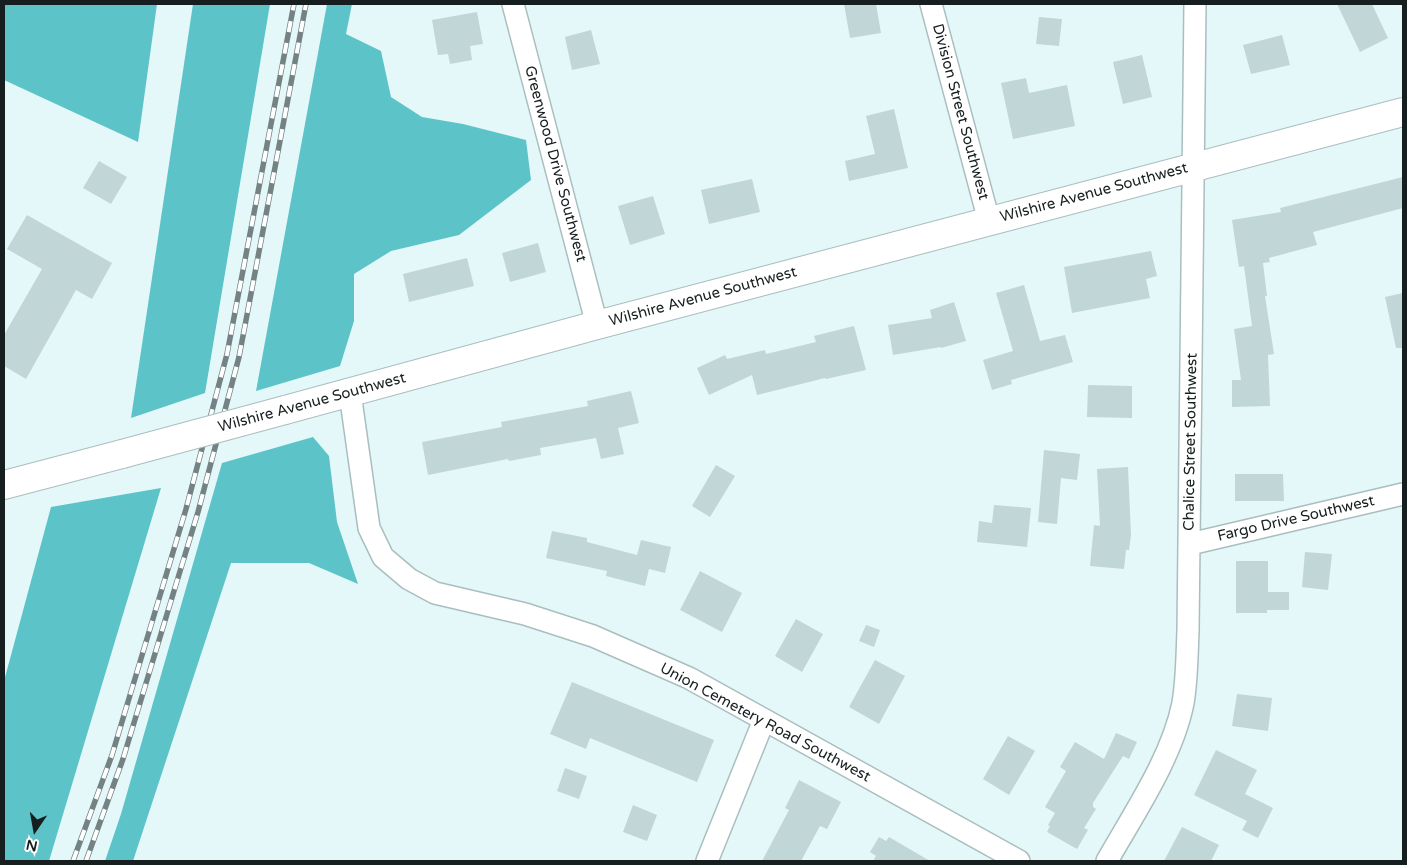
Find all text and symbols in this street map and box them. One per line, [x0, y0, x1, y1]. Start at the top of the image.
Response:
street label: Division Street Southwest [928, 22, 992, 202]
street label: Greenwood Drive Southwest [520, 64, 590, 264]
street label: Wilshire Avenue Southwest [998, 159, 1190, 227]
street label: Wilshire Avenue Southwest [607, 263, 799, 331]
street label: Chalice Street Southwest [1180, 353, 1202, 531]
street label: Wilshire Avenue Southwest [216, 369, 408, 437]
street label: Fargo Drive Southwest [1216, 492, 1376, 546]
street label: Union Cemetery Road Southwest [657, 660, 873, 786]
north arrow [10, 805, 60, 855]
text: N [25, 836, 39, 855]

